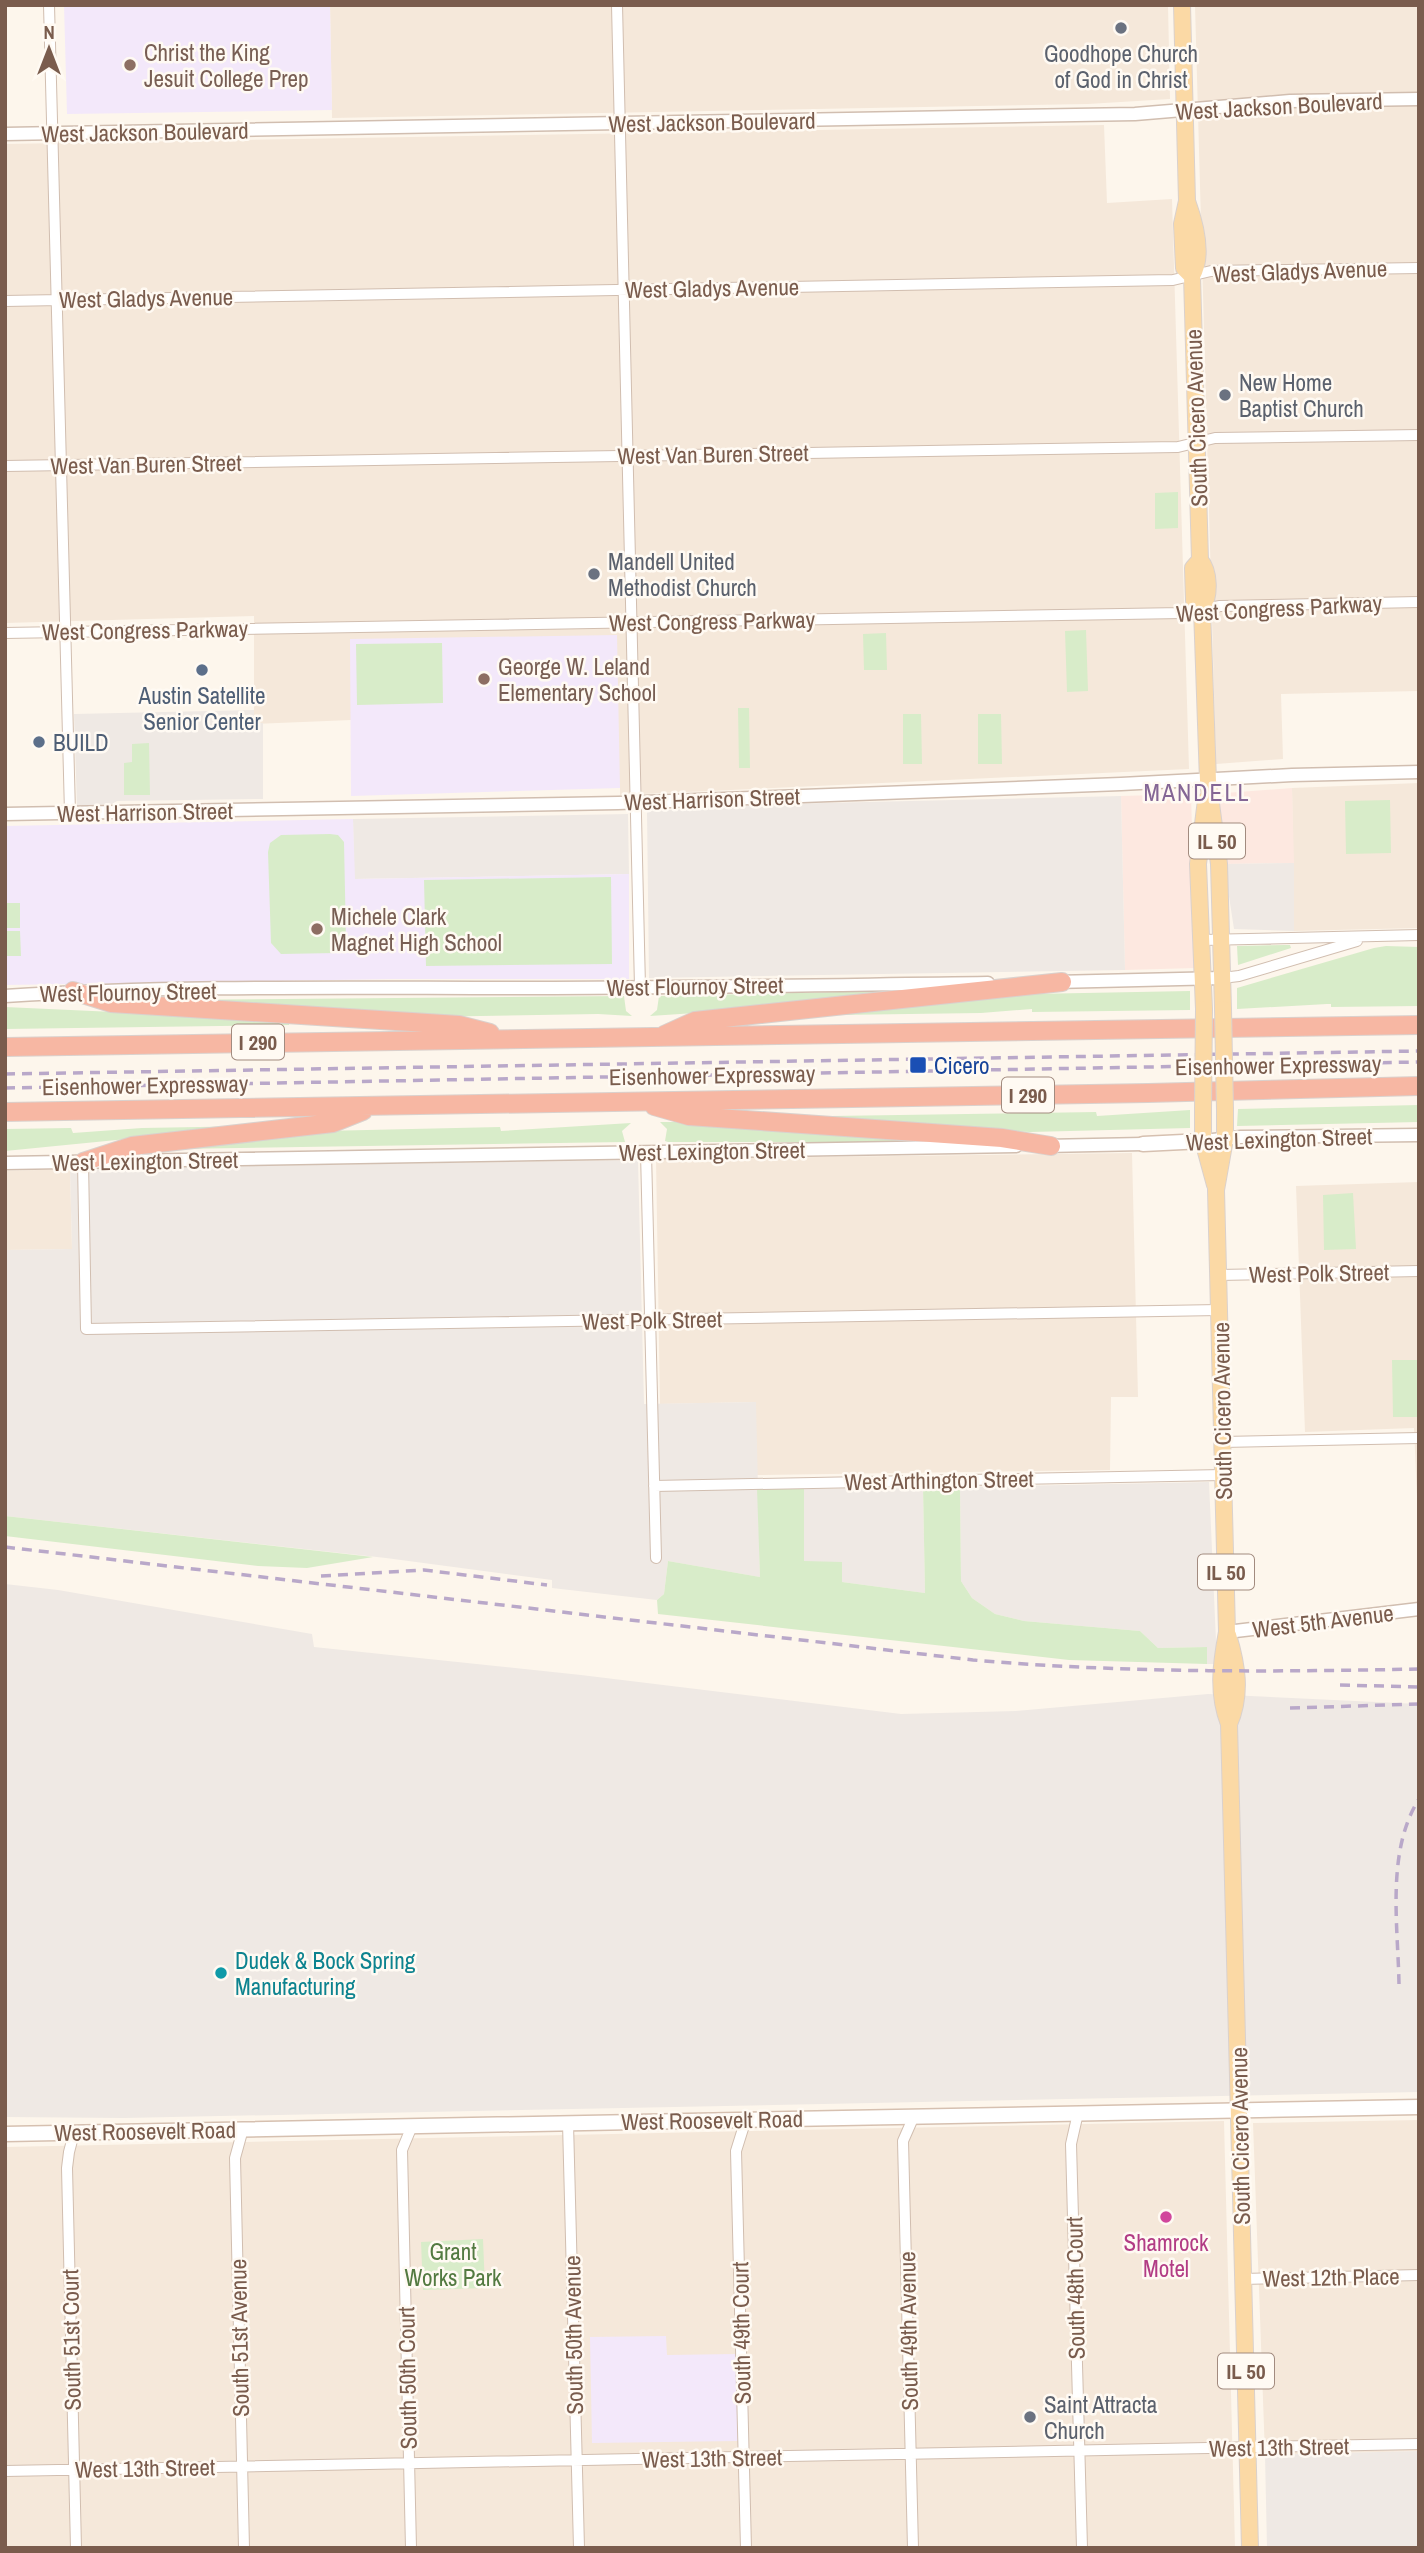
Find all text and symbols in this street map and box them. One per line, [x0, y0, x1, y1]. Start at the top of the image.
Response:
north arrow [14, 14, 84, 84]
text: N [43, 19, 55, 45]
marker: Goodhope Church of God in Christ [1113, 20, 1129, 36]
place label: Christ the King Jesuit College Prep [144, 37, 309, 94]
place label: Goodhope Church of God in Christ [1044, 38, 1198, 95]
marker: Christ the King Jesuit College Prep [122, 57, 138, 73]
street label: West Jackson Boulevard [1175, 85, 1383, 127]
street label: West Jackson Boulevard [608, 105, 816, 139]
street label: West Jackson Boulevard [41, 115, 249, 149]
street label: West Gladys Avenue [1212, 252, 1388, 290]
street label: West Gladys Avenue [625, 271, 799, 305]
street label: West Gladys Avenue [59, 281, 233, 315]
street label: South Cicero Avenue [1177, 329, 1215, 507]
place label: New Home Baptist Church [1239, 367, 1364, 424]
marker: New Home Baptist Church [1217, 387, 1233, 403]
street label: West Van Buren Street [617, 437, 809, 471]
street label: West Van Buren Street [50, 447, 242, 481]
place label: Mandell United Methodist Church [608, 546, 757, 603]
marker: Mandell United Methodist Church [586, 566, 602, 582]
street label: West Congress Parkway [1175, 587, 1383, 629]
street label: West Congress Parkway [609, 604, 816, 638]
street label: West Congress Parkway [42, 613, 249, 647]
place label: George W. Leland Elementary School [498, 651, 656, 708]
marker: Austin Satellite Senior Center [194, 662, 210, 678]
marker: George W. Leland Elementary School [476, 671, 492, 687]
place label: Austin Satellite Senior Center [138, 680, 265, 737]
place label: BUILD [53, 727, 109, 758]
marker: BUILD [31, 734, 47, 750]
district label: MANDELL [1144, 776, 1250, 808]
street label: West Harrison Street [624, 780, 800, 818]
street label: West Harrison Street [57, 795, 233, 829]
road number: IL 50 [1189, 824, 1245, 858]
place label: Michele Clark Magnet High School [331, 901, 502, 958]
marker: Michele Clark Magnet High School [309, 921, 325, 937]
street label: West Flournoy Street [606, 969, 784, 1003]
street label: West Flournoy Street [39, 975, 217, 1009]
road number: I 290 [232, 1024, 284, 1060]
street label: Eisenhower Expressway [1174, 1048, 1382, 1082]
place label: Cicero [934, 1050, 990, 1081]
marker: Cicero [908, 1055, 928, 1075]
street label: Eisenhower Expressway [608, 1058, 816, 1092]
street label: Eisenhower Expressway [41, 1068, 249, 1102]
road number: I 290 [1002, 1078, 1054, 1112]
street label: West Lexington Street [1185, 1120, 1373, 1158]
street label: West Lexington Street [619, 1134, 805, 1168]
street label: West Lexington Street [52, 1144, 238, 1178]
street label: West Polk Street [1249, 1256, 1389, 1290]
street label: West Polk Street [582, 1303, 722, 1337]
street label: South Cicero Avenue [1205, 1322, 1239, 1500]
street label: West Arthington Street [844, 1463, 1034, 1497]
road number: IL 50 [1198, 1554, 1254, 1590]
street label: West 5th Avenue [1251, 1597, 1395, 1645]
place label: Dudek & Bock Spring Manufacturing [235, 1945, 416, 2002]
marker: Dudek & Bock Spring Manufacturing [213, 1965, 229, 1981]
street label: South Cicero Avenue [1223, 2047, 1257, 2225]
street label: West Roosevelt Road [621, 2103, 803, 2137]
street label: West Roosevelt Road [54, 2114, 236, 2148]
marker: Shamrock Motel [1158, 2209, 1174, 2225]
street label: South 48th Court [1058, 2216, 1092, 2360]
place label: Shamrock Motel [1124, 2227, 1209, 2284]
park label: Grant Works Park [404, 2236, 502, 2293]
street label: South 49th Avenue [891, 2251, 925, 2411]
street label: South 50th Avenue [556, 2255, 590, 2415]
street label: South 51st Avenue [222, 2259, 256, 2417]
street label: West 12th Place [1262, 2260, 1400, 2294]
street label: South 49th Court [724, 2261, 758, 2405]
street label: South 51st Court [54, 2269, 88, 2411]
street label: South 50th Court [390, 2306, 424, 2450]
road number: IL 50 [1218, 2354, 1274, 2388]
place label: Saint Attracta Church [1044, 2389, 1158, 2446]
marker: Saint Attracta Church [1022, 2409, 1038, 2425]
street label: West 13th Street [1209, 2430, 1349, 2464]
street label: West 13th Street [642, 2441, 782, 2475]
street label: West 13th Street [75, 2451, 215, 2485]

